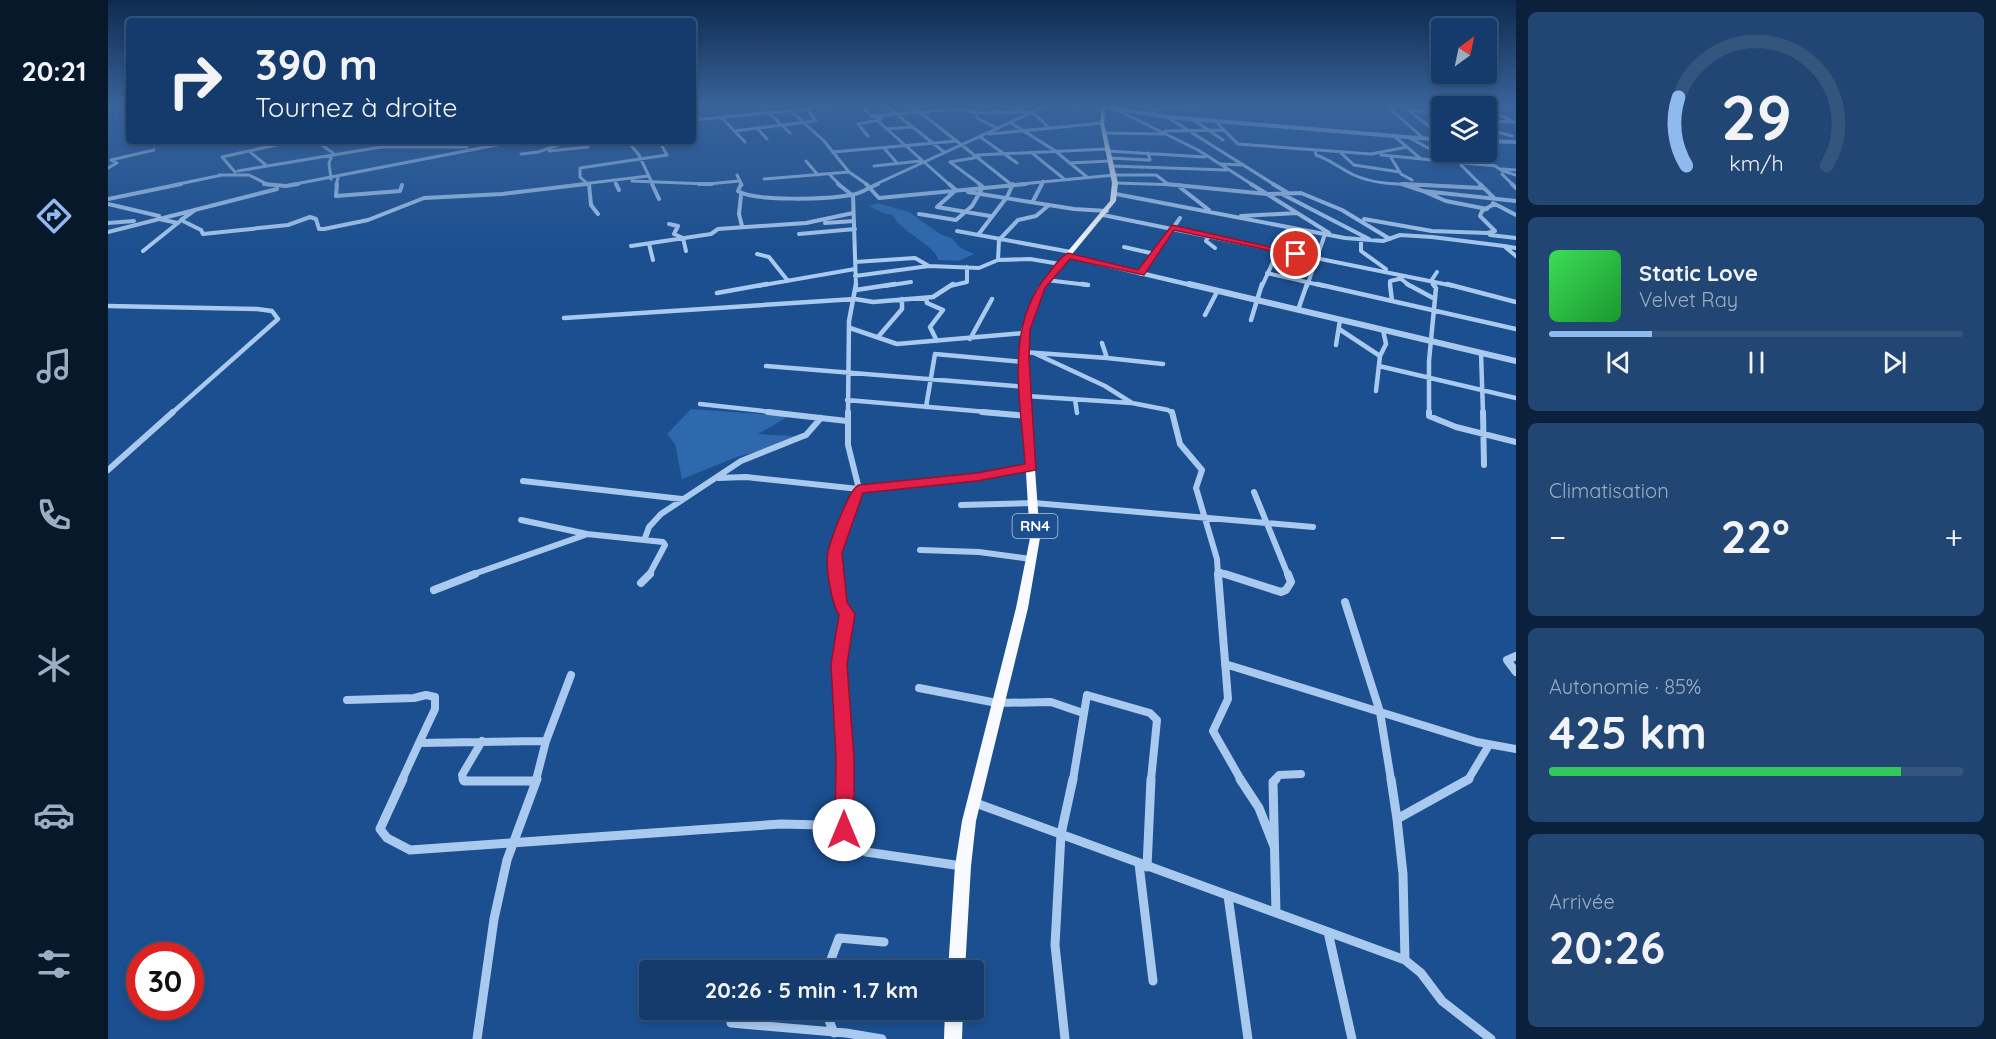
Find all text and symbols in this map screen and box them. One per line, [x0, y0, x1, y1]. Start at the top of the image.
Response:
north arrow [1431, 18, 1497, 84]
map controls [1431, 18, 1497, 162]
text: 390 m [255, 38, 378, 91]
icon: right [156, 42, 234, 120]
text: 20:21 [21, 54, 87, 88]
text: 29 [1721, 78, 1791, 156]
text: Tournez à droite [255, 90, 458, 124]
button: layers [1431, 96, 1497, 162]
text: km/h [1729, 150, 1783, 176]
icon: directions [33, 195, 75, 237]
pin [1270, 228, 1321, 279]
icon: arrive [1279, 237, 1312, 270]
text: Static Love [1639, 259, 1758, 287]
text: Velvet Ray [1639, 287, 1738, 312]
icon: music [33, 345, 75, 387]
icon: previous [1602, 346, 1635, 379]
icon: pause [1740, 346, 1773, 379]
icon: next [1878, 346, 1911, 379]
text: Climatisation [1549, 478, 1669, 503]
icon: phone [33, 494, 75, 536]
text: 22° [1721, 508, 1790, 564]
road number: RN4 [1012, 514, 1058, 538]
text: − [1549, 516, 1566, 557]
text: + [1944, 516, 1963, 557]
icon: climate [33, 644, 75, 686]
text: Autonomie · 85% [1549, 674, 1701, 699]
text: 425 km [1549, 704, 1707, 760]
icon: car [33, 794, 75, 836]
position arrow [812, 798, 876, 862]
text: Arrivée [1549, 889, 1615, 914]
text: 20:26 [1549, 919, 1665, 975]
speed limit sign: 30 [126, 942, 204, 1020]
icon: filters [33, 943, 75, 985]
text: 20:26 · 5 min · 1.7 km [705, 976, 918, 1004]

